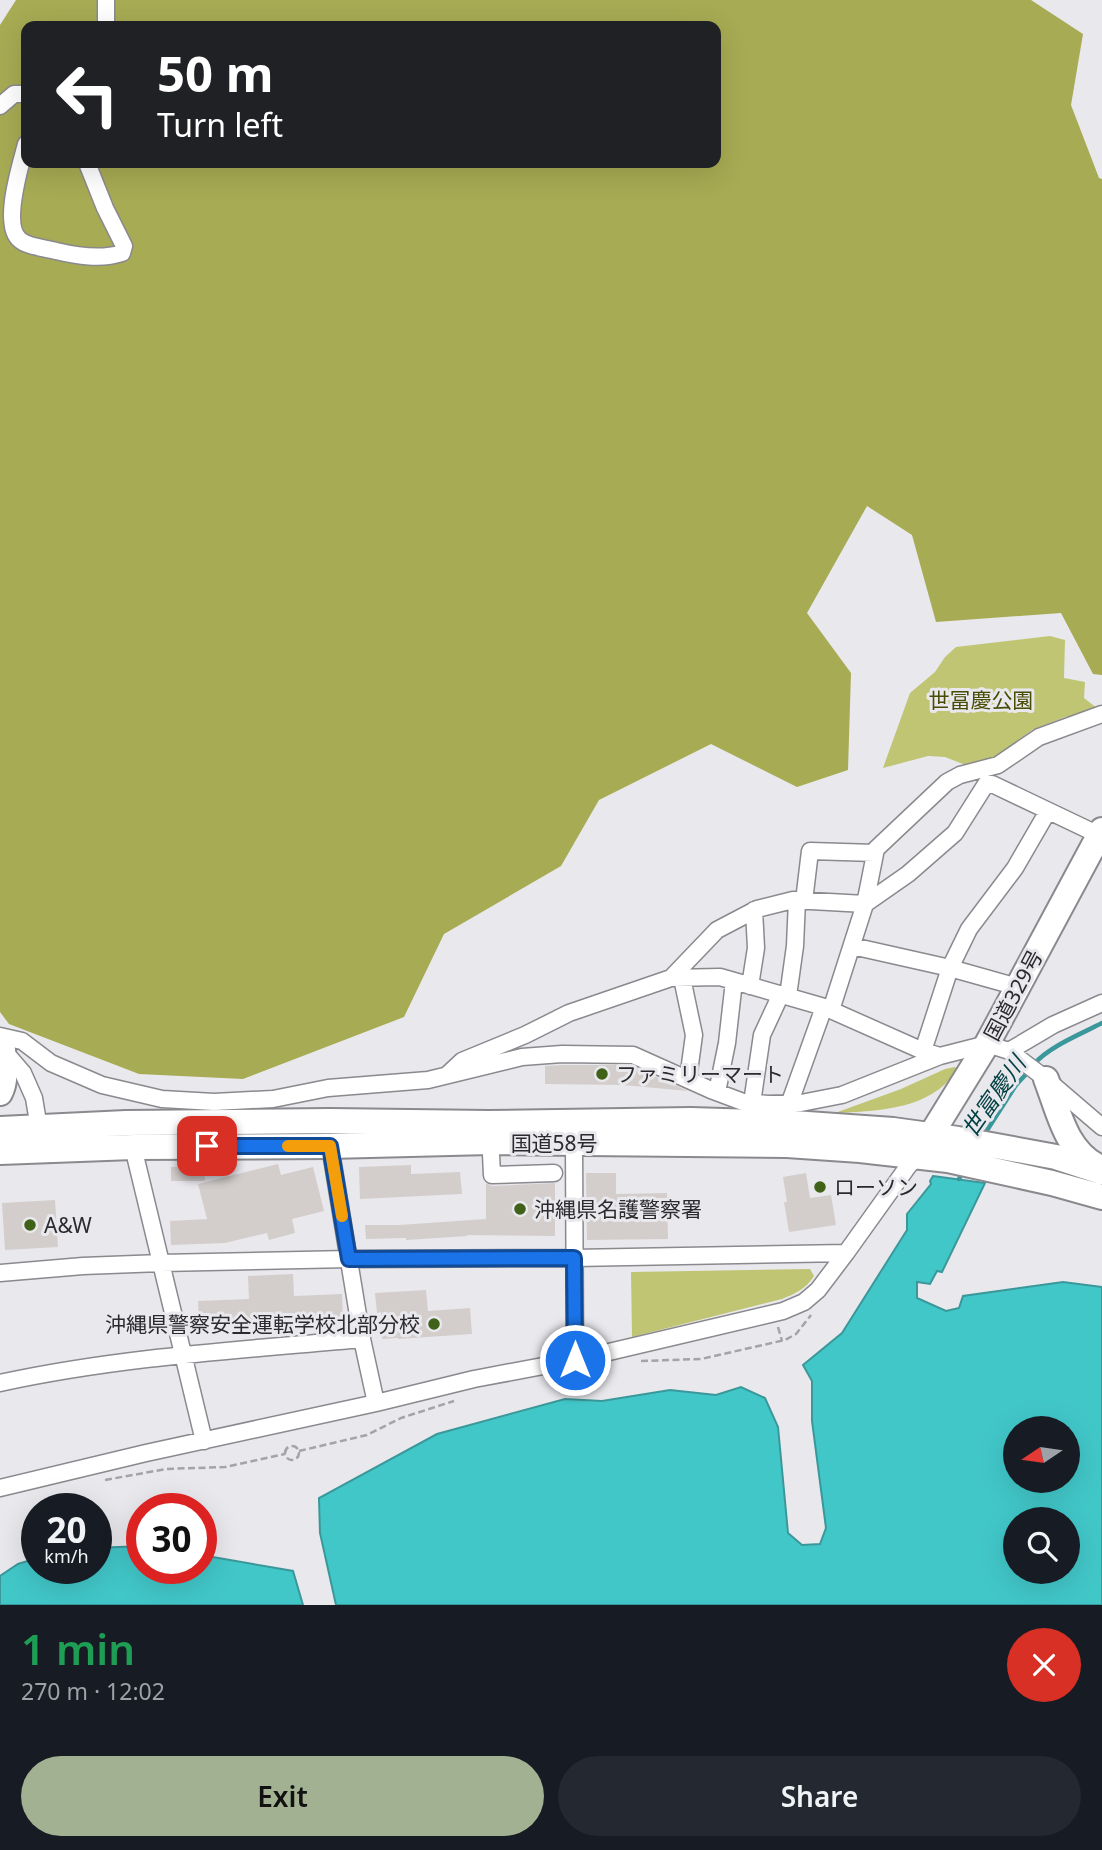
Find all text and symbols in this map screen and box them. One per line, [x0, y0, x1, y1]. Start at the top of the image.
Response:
text: 50 m [157, 40, 274, 106]
icon: left [42, 49, 133, 140]
text: Turn left [157, 103, 283, 146]
park label: 世冨慶公園 [929, 686, 1034, 714]
street label: 国道329号 [977, 945, 1049, 1045]
water label: 世富慶川 [954, 1047, 1034, 1143]
place label: ファミリーマート [616, 1060, 784, 1088]
marker: ファミリーマート [594, 1066, 610, 1082]
pin [177, 1116, 237, 1176]
icon: arrive [188, 1127, 226, 1165]
street label: 国道58号 [510, 1129, 598, 1157]
place label: ローソン [834, 1173, 918, 1201]
marker: ローソン [812, 1179, 828, 1195]
place label: 沖縄県名護警察署 [534, 1195, 702, 1223]
marker: 沖縄県名護警察署 [512, 1201, 528, 1217]
place label: A&W [44, 1211, 92, 1239]
marker: A&W [22, 1217, 38, 1233]
place label: 沖縄県警察安全運転学校北部分校 [105, 1310, 420, 1338]
marker: 沖縄県警察安全運転学校北部分校 [426, 1316, 442, 1332]
position arrow [538, 1323, 612, 1397]
north arrow [1003, 1416, 1080, 1493]
map controls [1003, 1416, 1080, 1584]
speed limit sign: 30 [126, 1493, 217, 1584]
text: 20 [46, 1506, 87, 1553]
button: search [1003, 1507, 1080, 1584]
text: km/h [44, 1544, 89, 1568]
text: 1 min [21, 1620, 135, 1677]
button: close [1007, 1628, 1081, 1702]
text: 270 m · 12:02 [21, 1675, 165, 1707]
button: Exit [21, 1756, 544, 1836]
button: Share [558, 1756, 1081, 1836]

